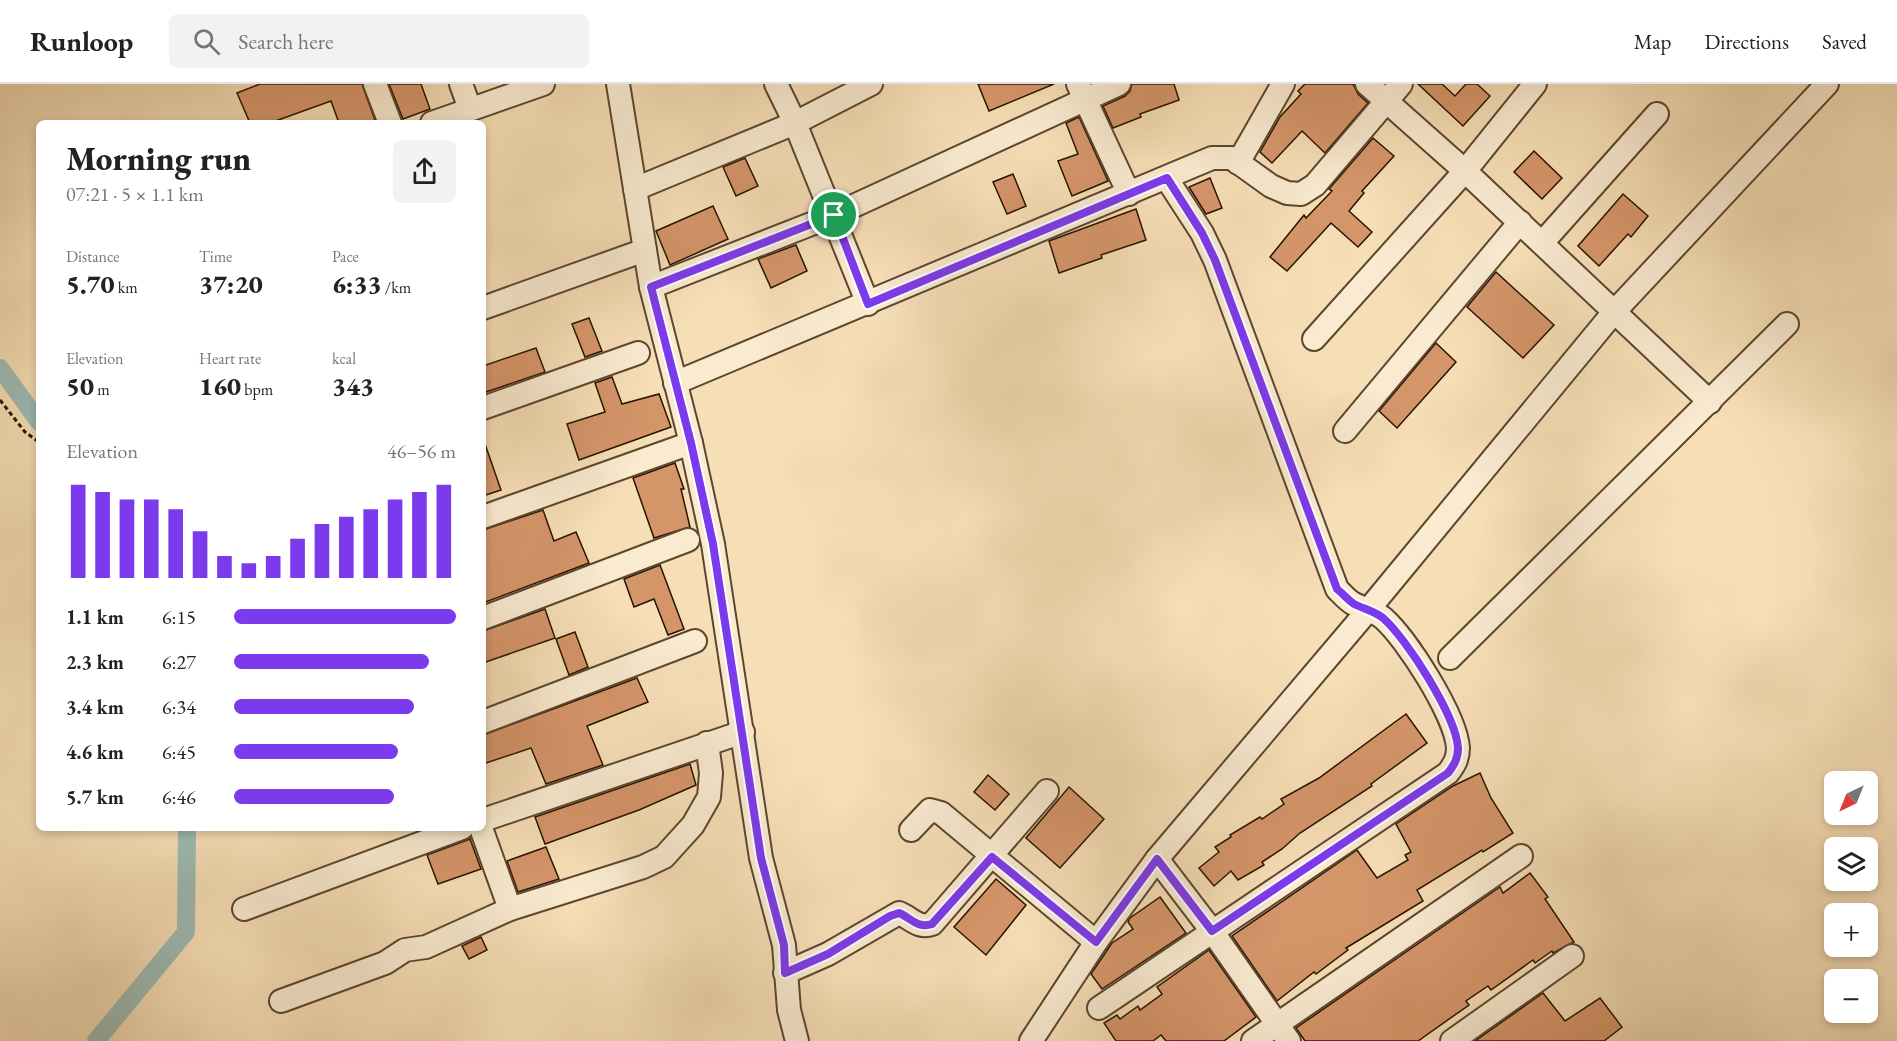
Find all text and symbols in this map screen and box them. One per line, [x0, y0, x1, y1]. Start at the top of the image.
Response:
search box [169, 14, 589, 68]
text: Runloop [30, 23, 133, 59]
icon: search [190, 25, 223, 58]
text: Search here [238, 27, 334, 56]
text: Map [1634, 28, 1671, 55]
text: Directions [1704, 28, 1789, 55]
text: Saved [1822, 28, 1867, 55]
text: Morning run [66, 137, 251, 180]
button: share [393, 140, 456, 203]
text: 07:21 · 5 × 1.1 km [66, 181, 204, 207]
pin [808, 189, 859, 240]
icon: arrive [817, 198, 850, 231]
text: Distance [66, 246, 119, 267]
text: Time [199, 246, 232, 267]
text: Pace [332, 246, 359, 267]
text: 5.70 [66, 267, 115, 301]
text: 37:20 [199, 267, 263, 301]
text: 6:33 [332, 267, 382, 301]
text: km [115, 277, 138, 298]
text: /km [382, 277, 411, 298]
text: Elevation [66, 348, 124, 369]
text: Heart rate [199, 348, 261, 369]
text: kcal [332, 348, 356, 369]
text: 50 [66, 369, 94, 403]
text: 160 [199, 369, 241, 403]
text: 343 [332, 369, 374, 403]
text: m [94, 379, 110, 400]
text: bpm [241, 379, 273, 400]
text: Elevation [66, 438, 138, 464]
text: 46–56 m [387, 438, 456, 464]
text: 1.1 km [66, 604, 124, 630]
text: 6:15 [162, 604, 196, 630]
text: 2.3 km [66, 649, 124, 675]
text: 6:27 [162, 649, 196, 675]
text: 3.4 km [66, 694, 124, 720]
text: 6:34 [162, 694, 196, 720]
text: 4.6 km [66, 739, 124, 765]
text: 6:45 [162, 739, 196, 765]
north arrow [1824, 771, 1878, 825]
map controls [1824, 771, 1878, 1023]
text: 5.7 km [66, 784, 124, 810]
text: 6:46 [162, 784, 196, 810]
button: layers [1824, 837, 1878, 891]
button: + [1824, 903, 1878, 957]
button: − [1824, 969, 1878, 1023]

